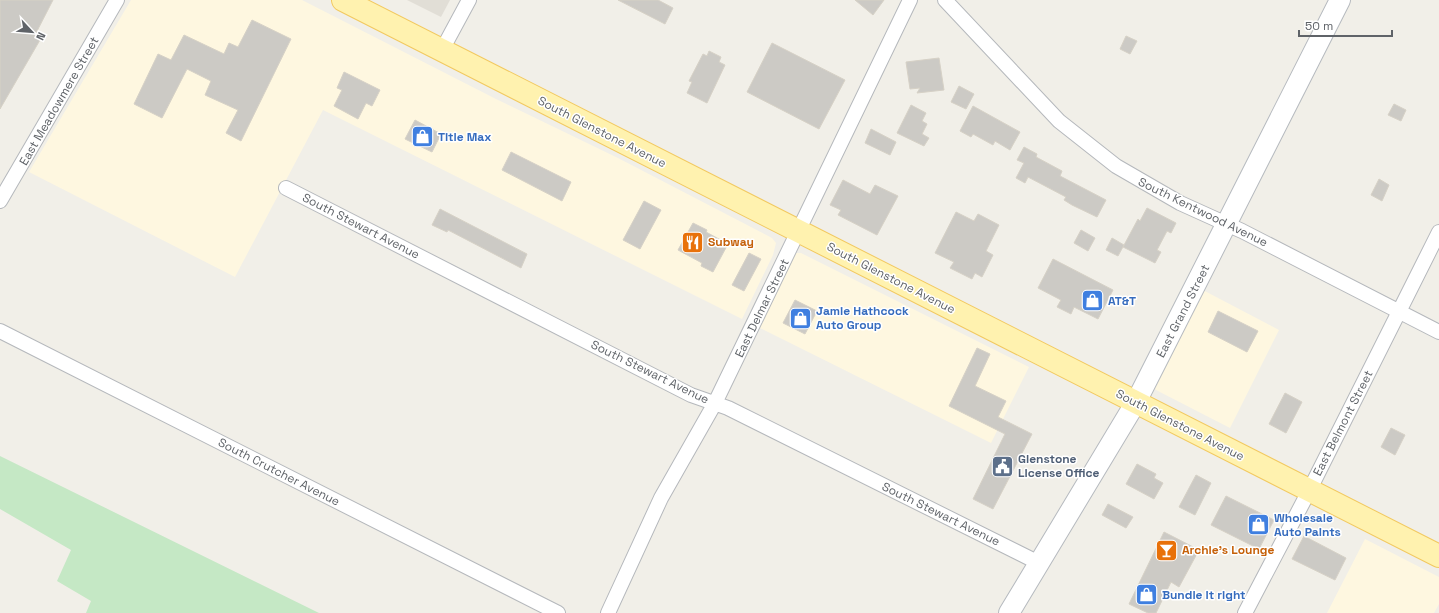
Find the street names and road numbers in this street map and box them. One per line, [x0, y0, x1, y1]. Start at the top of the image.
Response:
street label: East Meadowmere Street [16, 34, 102, 168]
street label: South Glenstone Avenue [535, 93, 669, 171]
street label: South Kentwood Avenue [1136, 174, 1270, 250]
street label: South Stewart Avenue [300, 189, 422, 263]
street label: South Glenstone Avenue [824, 239, 958, 317]
street label: East Delmar Street [731, 256, 793, 360]
street label: East Grand Street [1153, 262, 1213, 360]
street label: South Stewart Avenue [588, 336, 712, 408]
street label: East Belmont Street [1309, 367, 1377, 479]
street label: South Glenstone Avenue [1113, 386, 1247, 464]
street label: South Crutcher Avenue [215, 434, 343, 510]
street label: South Stewart Avenue [879, 478, 1003, 550]

